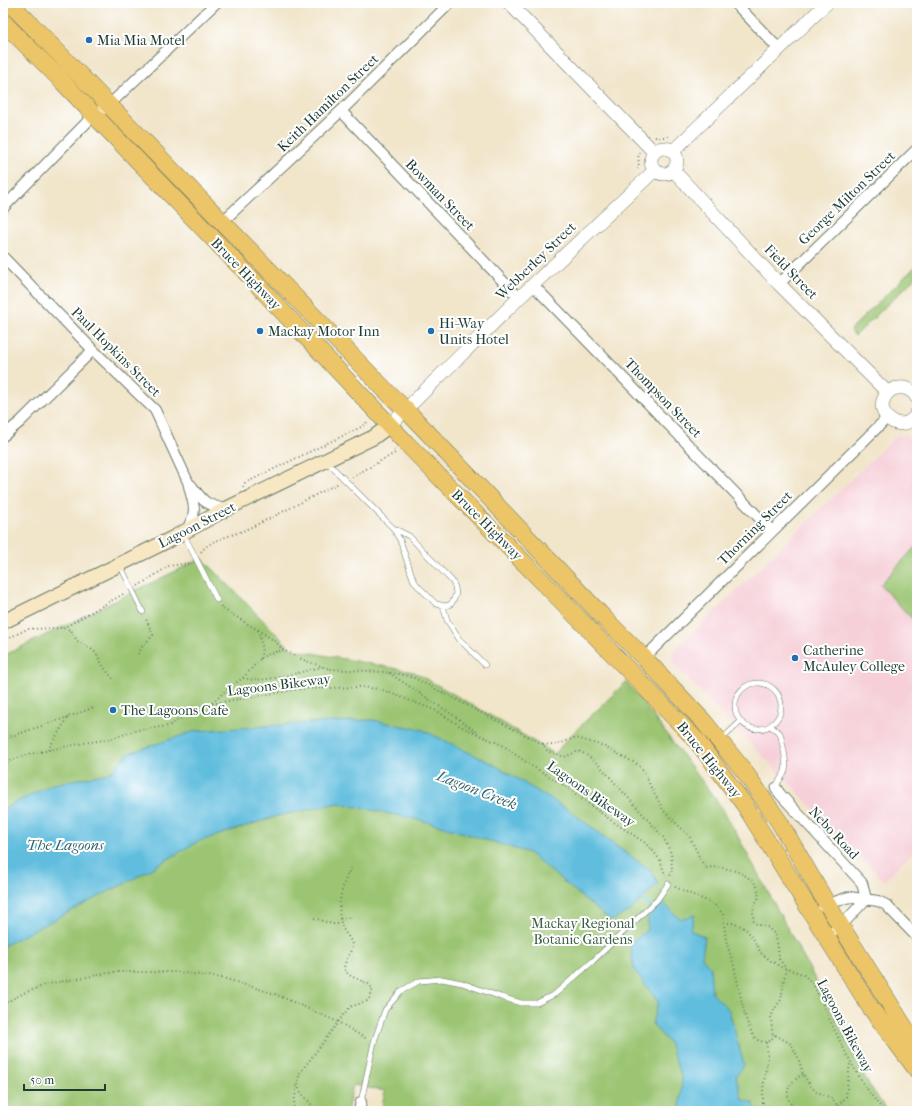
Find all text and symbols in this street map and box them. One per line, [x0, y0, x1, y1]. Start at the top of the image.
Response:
place label: Mia Mia Motel [97, 32, 185, 49]
marker: Mia Mia Motel [84, 35, 94, 45]
street label: Keith Hamilton Street [274, 50, 382, 156]
street label: George Milton Street [795, 147, 899, 249]
street label: Bowman Street [402, 156, 478, 234]
street label: Webberley Street [492, 218, 580, 304]
street label: Bruce Highway [207, 235, 285, 314]
street label: Field Street [761, 241, 821, 303]
street label: Paul Hopkins Street [68, 304, 164, 400]
place label: Hi-Way Units Hotel [439, 315, 509, 348]
place label: Mackay Motor Inn [268, 323, 380, 340]
marker: Mackay Motor Inn [255, 326, 265, 336]
marker: Hi-Way Units Hotel [426, 326, 436, 336]
street label: Thompson Street [621, 355, 705, 441]
street label: Bruce Highway [448, 486, 526, 564]
street label: Thorning Street [714, 487, 796, 569]
street label: Lagoon Street [155, 498, 239, 552]
place label: Catherine McAuley College [803, 642, 905, 675]
marker: Catherine McAuley College [790, 653, 800, 663]
street label: Lagoons Bikeway [226, 670, 332, 700]
place label: The Lagoons Cafe [121, 702, 229, 719]
marker: The Lagoons Cafe [108, 705, 118, 715]
street label: Bruce Highway [673, 718, 745, 802]
street label: Lagoons Bikeway [544, 757, 639, 831]
water label: Lagoon Creek [433, 766, 520, 814]
street label: Nebo Road [805, 803, 863, 863]
water label: The Lagoons [26, 836, 104, 854]
park label: Mackay Regional Botanic Gardens [531, 915, 635, 948]
street label: Lagoons Bikeway [813, 976, 877, 1076]
scale bar [24, 1066, 105, 1092]
text: 50 m [30, 1073, 54, 1087]

